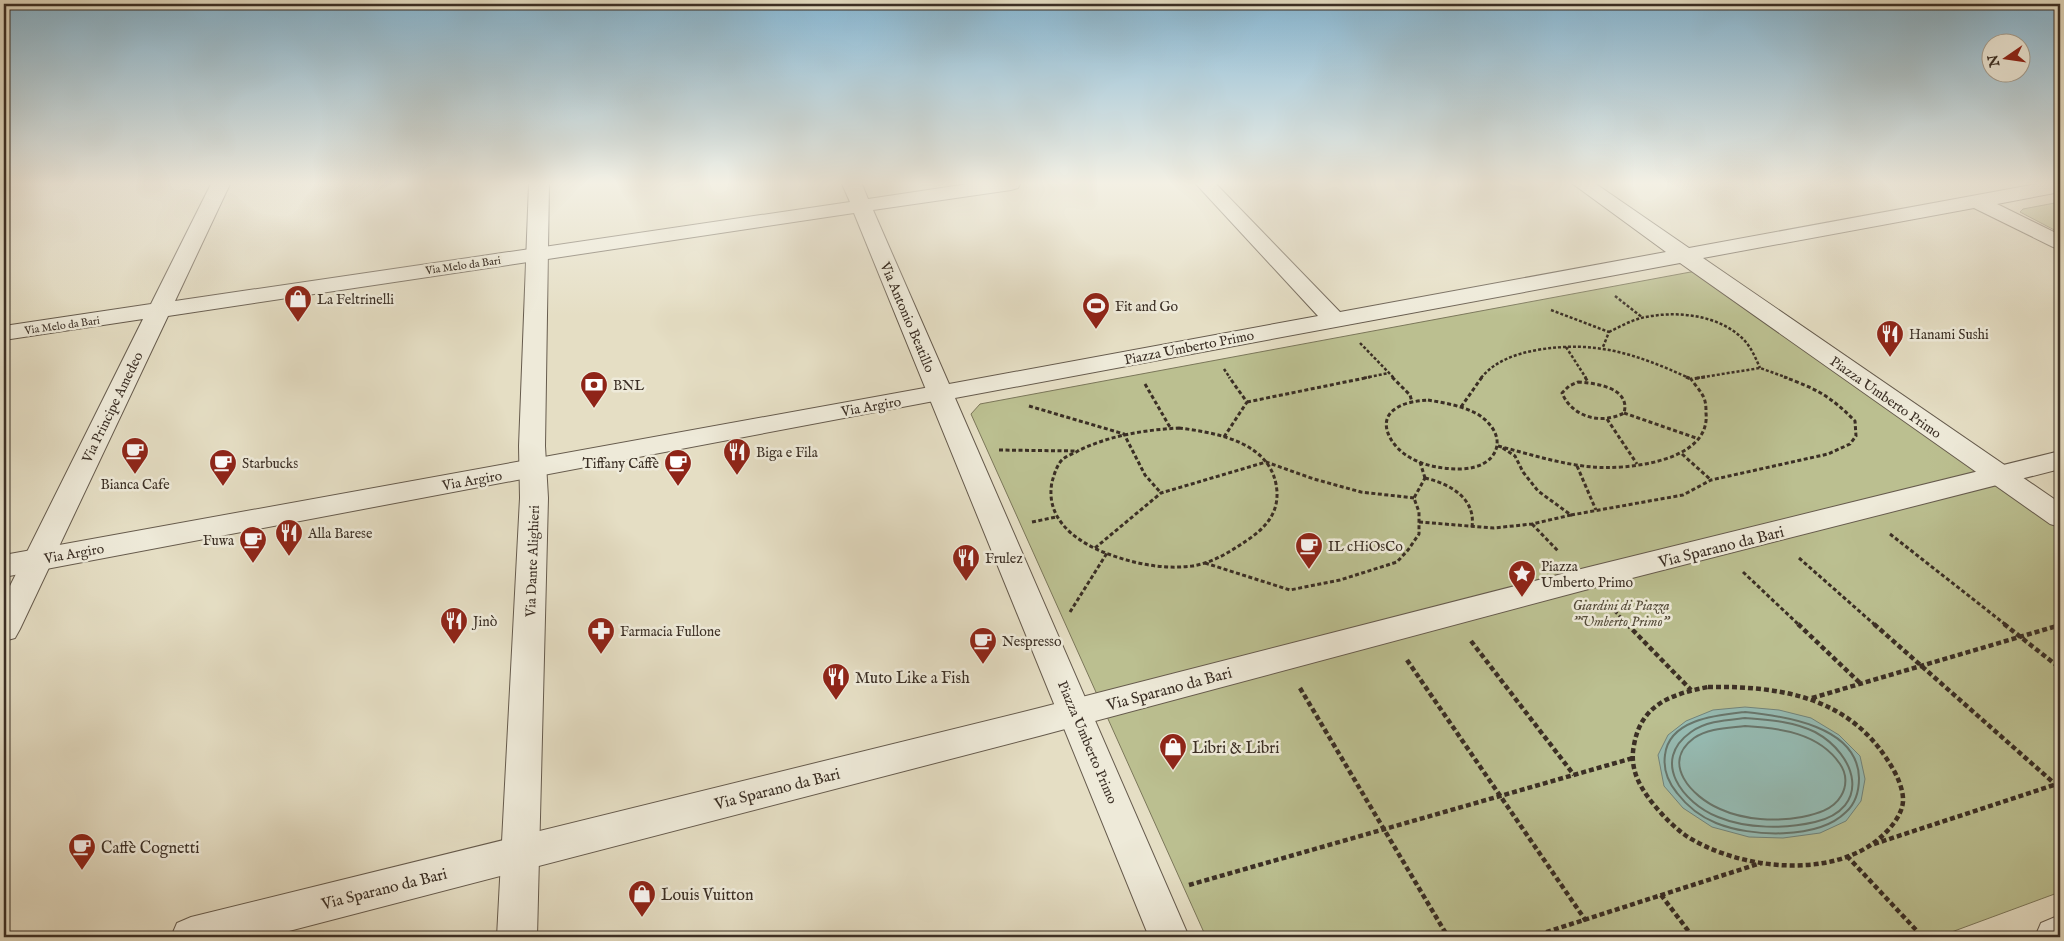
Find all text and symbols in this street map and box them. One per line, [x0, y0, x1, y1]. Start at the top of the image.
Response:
north arrow [1982, 32, 2032, 82]
text: N [1984, 53, 2005, 70]
street label: Via Melo da Bari [424, 254, 502, 278]
street label: Via Antonio Beatillo [875, 259, 939, 376]
shop icon: La Feltrinelli [283, 284, 313, 323]
place label: La Feltrinelli [317, 291, 394, 309]
sports icon: Fit and Go [1081, 291, 1111, 330]
place label: Fit and Go [1115, 298, 1179, 316]
street label: Via Melo da Bari [23, 314, 101, 338]
restaurant icon: Hanami Sushi [1875, 319, 1905, 358]
street label: Piazza Umberto Primo [1123, 326, 1256, 369]
place label: Hanami Sushi [1909, 326, 1989, 344]
street label: Via Principe Amedeo [78, 349, 148, 467]
street label: Piazza Umberto Primo [1826, 353, 1945, 443]
bank icon: BNL [579, 370, 609, 409]
place label: BNL [613, 377, 644, 395]
street label: Via Argiro [839, 393, 903, 421]
cafe icon: Bianca Cafe [120, 436, 150, 475]
restaurant icon: Biga e Fila [722, 437, 752, 476]
place label: Biga e Fila [756, 444, 819, 462]
cafe icon: Starbucks [208, 448, 238, 487]
cafe icon: Tiffany Caffè [663, 448, 693, 487]
place label: Starbucks [242, 455, 298, 473]
place label: Tiffany Caffè [583, 455, 660, 473]
street label: Via Argiro [440, 467, 504, 495]
place label: Bianca Cafe [100, 476, 170, 494]
street label: Via Dante Alighieri [522, 504, 544, 618]
restaurant icon: Alla Barese [274, 518, 304, 557]
street label: Via Sparano da Bari [1656, 523, 1786, 573]
cafe icon: Fuwa [238, 525, 268, 564]
place label: Alla Barese [307, 525, 373, 543]
cafe icon: IL cHiOsCo [1294, 531, 1324, 570]
place label: Fuwa [203, 532, 235, 550]
place label: IL cHiOsCo [1328, 538, 1403, 556]
street label: Via Argiro [42, 540, 106, 568]
restaurant icon: Frulez [951, 543, 981, 582]
place label: Frulez [985, 550, 1023, 568]
place label: Piazza Umberto Primo [1541, 558, 1633, 592]
place icon: Piazza Umberto Primo [1507, 559, 1537, 598]
park label: Giardini di Piazza "Umberto Primo" [1572, 597, 1671, 631]
restaurant icon: Jinò [439, 606, 469, 645]
place label: Jinò [471, 613, 498, 631]
pharmacy icon: Farmacia Fullone [586, 616, 616, 655]
place label: Farmacia Fullone [620, 623, 721, 641]
cafe icon: Nespresso [968, 626, 998, 665]
place label: Nespresso [1002, 633, 1062, 651]
restaurant icon: Muto Like a Fish [821, 662, 851, 701]
street label: Via Sparano da Bari [1104, 664, 1234, 717]
place label: Muto Like a Fish [855, 669, 970, 689]
street label: Piazza Umberto Primo [1053, 678, 1121, 807]
shop icon: Libri & Libri [1158, 732, 1188, 771]
place label: Libri & Libri [1192, 739, 1280, 759]
street label: Via Sparano da Bari [712, 765, 842, 815]
cafe icon: Caffè Cognetti [67, 832, 97, 871]
place label: Caffè Cognetti [101, 839, 200, 859]
street label: Via Sparano da Bari [319, 865, 449, 915]
shop icon: Louis Vuitton [627, 879, 657, 918]
place label: Louis Vuitton [661, 886, 754, 906]

